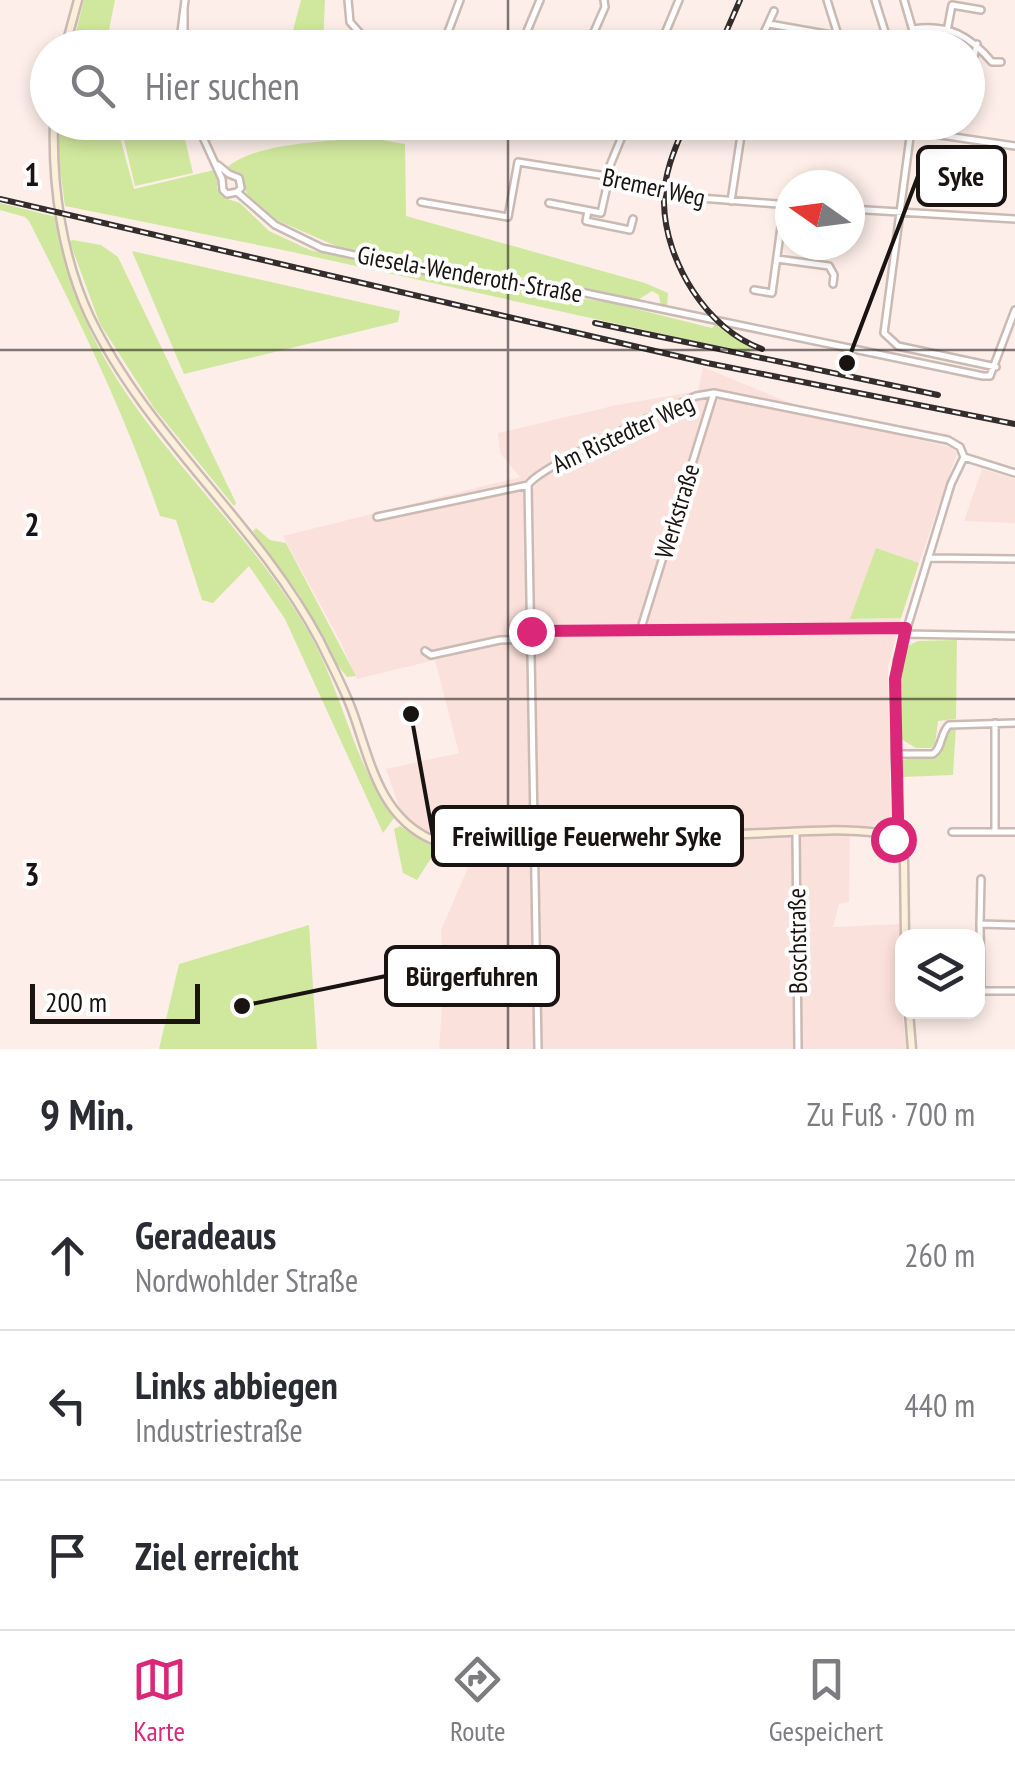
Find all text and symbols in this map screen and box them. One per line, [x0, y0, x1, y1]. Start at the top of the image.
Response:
search box [30, 30, 985, 140]
icon: search [65, 58, 120, 113]
text: Hier suchen [145, 61, 300, 110]
callout: Syke [918, 147, 1005, 205]
text: 1 [24, 153, 40, 195]
text: Syke [938, 157, 984, 194]
street label: Bremer Weg [600, 161, 708, 213]
north arrow [775, 170, 865, 260]
street label: Giesela-Wenderoth-Straße [355, 238, 585, 310]
street label: Am Ristedter Weg [547, 386, 699, 480]
street label: Werkstraße [647, 460, 707, 562]
text: 2 [24, 503, 40, 545]
route end [509, 609, 555, 655]
callout: Freiwillige Feuerwehr Syke [433, 807, 742, 865]
text: Freiwillige Feuerwehr Syke [452, 817, 722, 854]
route start [871, 817, 917, 863]
text: 3 [24, 853, 40, 895]
street label: Boschstraße [780, 888, 814, 994]
map controls [895, 929, 985, 1019]
button: layers [895, 929, 985, 1019]
callout: Bürgerfuhren [386, 947, 558, 1005]
text: Bürgerfuhren [406, 957, 538, 994]
scale bar [30, 979, 200, 1024]
text: 200 m [45, 983, 107, 1020]
text: 9 Min. [40, 1087, 134, 1142]
text: Zu Fuß · 700 m [807, 1093, 975, 1135]
text: Geradeaus [135, 1210, 276, 1259]
icon: ahead [40, 1228, 95, 1283]
text: 260 m [904, 1234, 975, 1276]
text: Nordwohlder Straße [135, 1259, 358, 1301]
text: Links abbiegen [135, 1360, 338, 1409]
icon: left [40, 1378, 95, 1433]
text: 440 m [904, 1384, 975, 1426]
text: Industriestraße [135, 1409, 303, 1451]
icon: arrive [40, 1528, 95, 1583]
text: Ziel erreicht [135, 1531, 299, 1580]
tab: Karte [132, 1652, 187, 1749]
tab: Route [450, 1652, 506, 1749]
tab: Gespeichert [769, 1652, 883, 1749]

